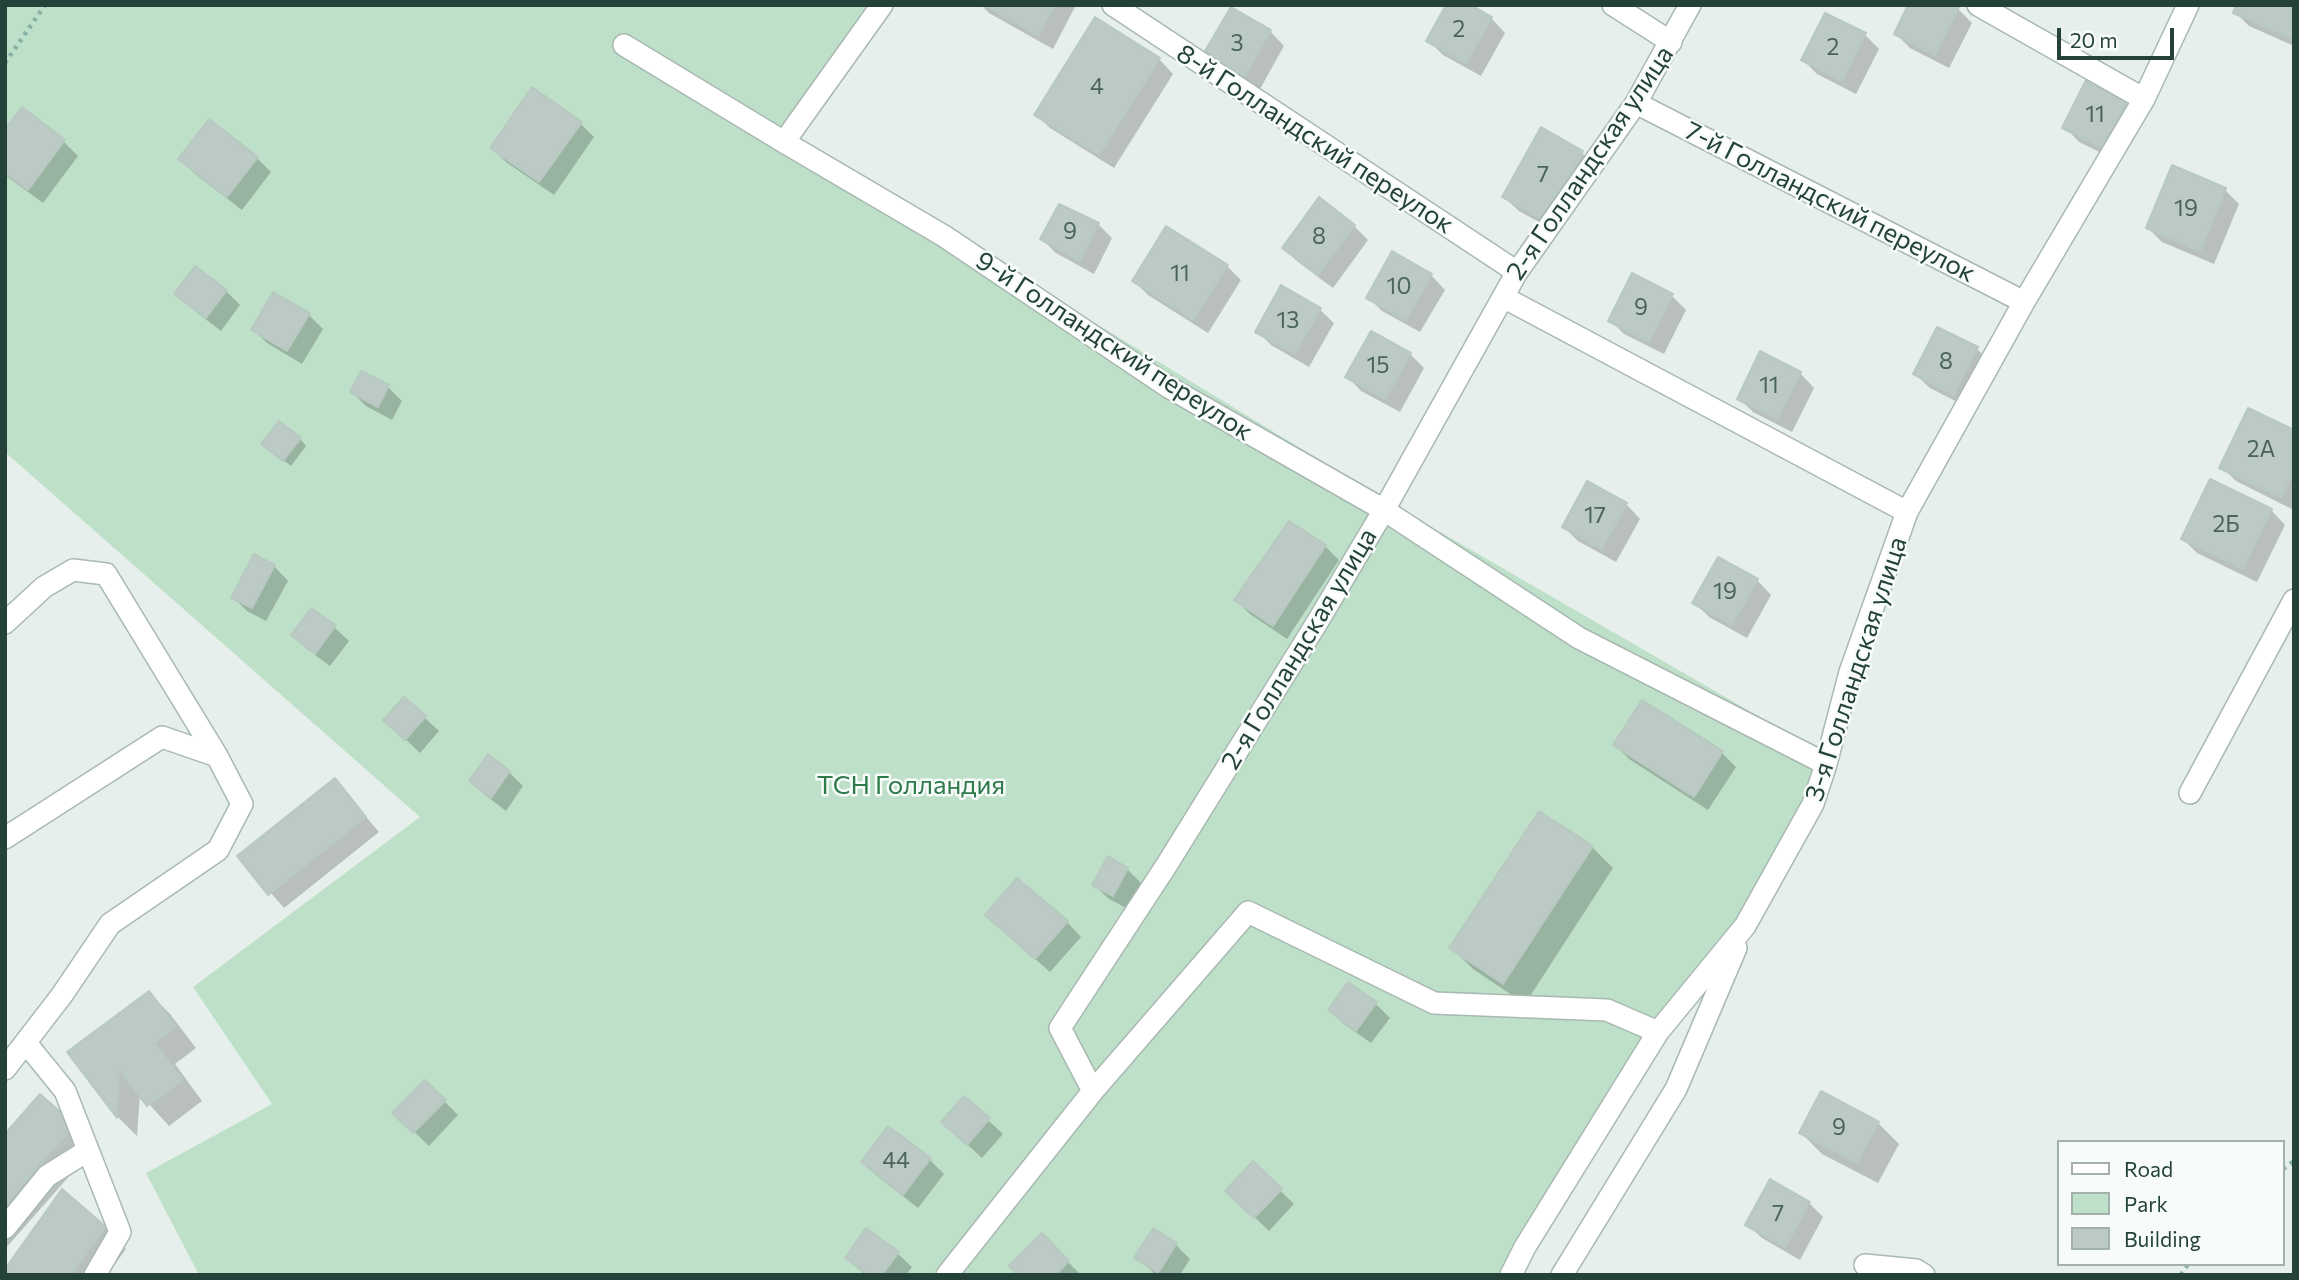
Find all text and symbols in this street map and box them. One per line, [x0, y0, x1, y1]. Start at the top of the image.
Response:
scale bar [2061, 14, 2178, 58]
house number: 2 [1453, 15, 1465, 43]
text: 20 m [2070, 27, 2118, 52]
house number: 3 [1230, 29, 1244, 57]
house number: 2 [1827, 33, 1839, 61]
street label: 8-й Голландский переулок [1171, 38, 1459, 240]
street label: 2-я Голландская улица [1500, 40, 1680, 286]
house number: 4 [1090, 72, 1104, 100]
house number: 11 [2085, 100, 2105, 128]
street label: 7-й Голландский переулок [1679, 115, 1981, 289]
house number: 7 [1537, 160, 1549, 188]
house number: 19 [2174, 194, 2198, 222]
house number: 9 [1063, 217, 1077, 245]
house number: 8 [1312, 222, 1326, 250]
street label: 9-й Голландский переулок [970, 245, 1258, 447]
house number: 11 [1170, 259, 1190, 287]
house number: 10 [1387, 272, 1411, 300]
house number: 9 [1634, 293, 1648, 321]
house number: 13 [1277, 306, 1299, 334]
house number: 8 [1939, 347, 1953, 375]
house number: 15 [1366, 351, 1390, 379]
house number: 11 [1759, 371, 1779, 399]
house number: 2А [2247, 435, 2275, 463]
house number: 17 [1584, 501, 1606, 529]
house number: 2Б [2212, 510, 2240, 538]
street label: 2-я Голландская улица [1215, 523, 1383, 775]
street label: 3-я Голландская улица [1799, 533, 1913, 805]
house number: 19 [1713, 577, 1737, 605]
park label: ТСН Голландия [817, 769, 1005, 801]
house number: 9 [1832, 1113, 1846, 1141]
legend [2058, 1140, 2285, 1266]
house number: 44 [882, 1146, 910, 1174]
text: Road [2124, 1156, 2173, 1181]
text: Park [2124, 1191, 2168, 1216]
house number: 7 [1772, 1199, 1784, 1227]
text: Building [2124, 1226, 2201, 1251]

